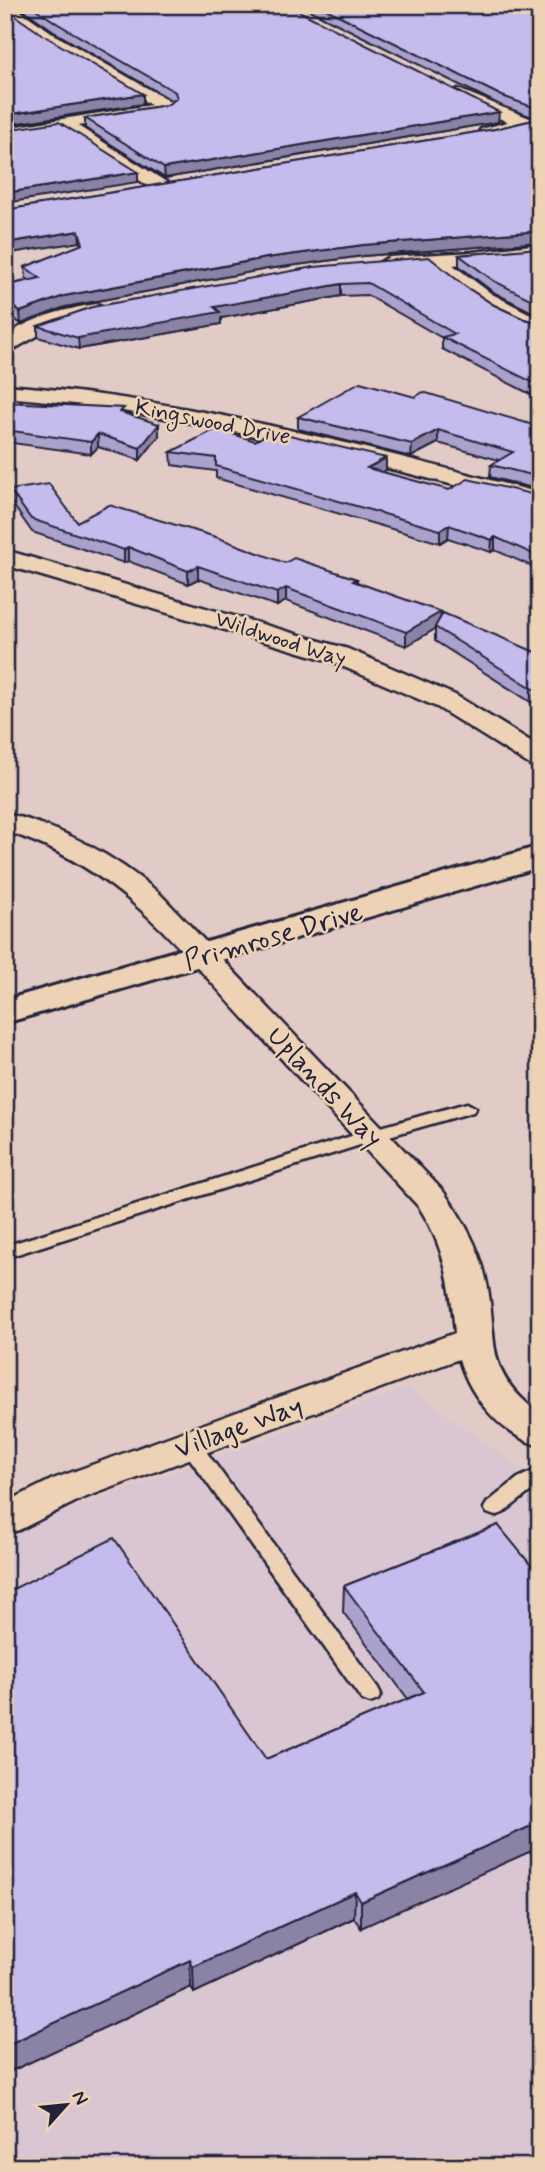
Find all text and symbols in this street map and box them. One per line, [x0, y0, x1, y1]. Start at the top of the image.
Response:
street label: Kingswood Drive [132, 393, 293, 455]
street label: Wildwood Way [211, 605, 350, 675]
street label: Primrose Drive [180, 894, 367, 981]
street label: Uplands Way [258, 1019, 390, 1157]
street label: Village Way [170, 1388, 308, 1469]
north arrow [32, 2070, 102, 2140]
text: N [66, 2087, 94, 2109]

